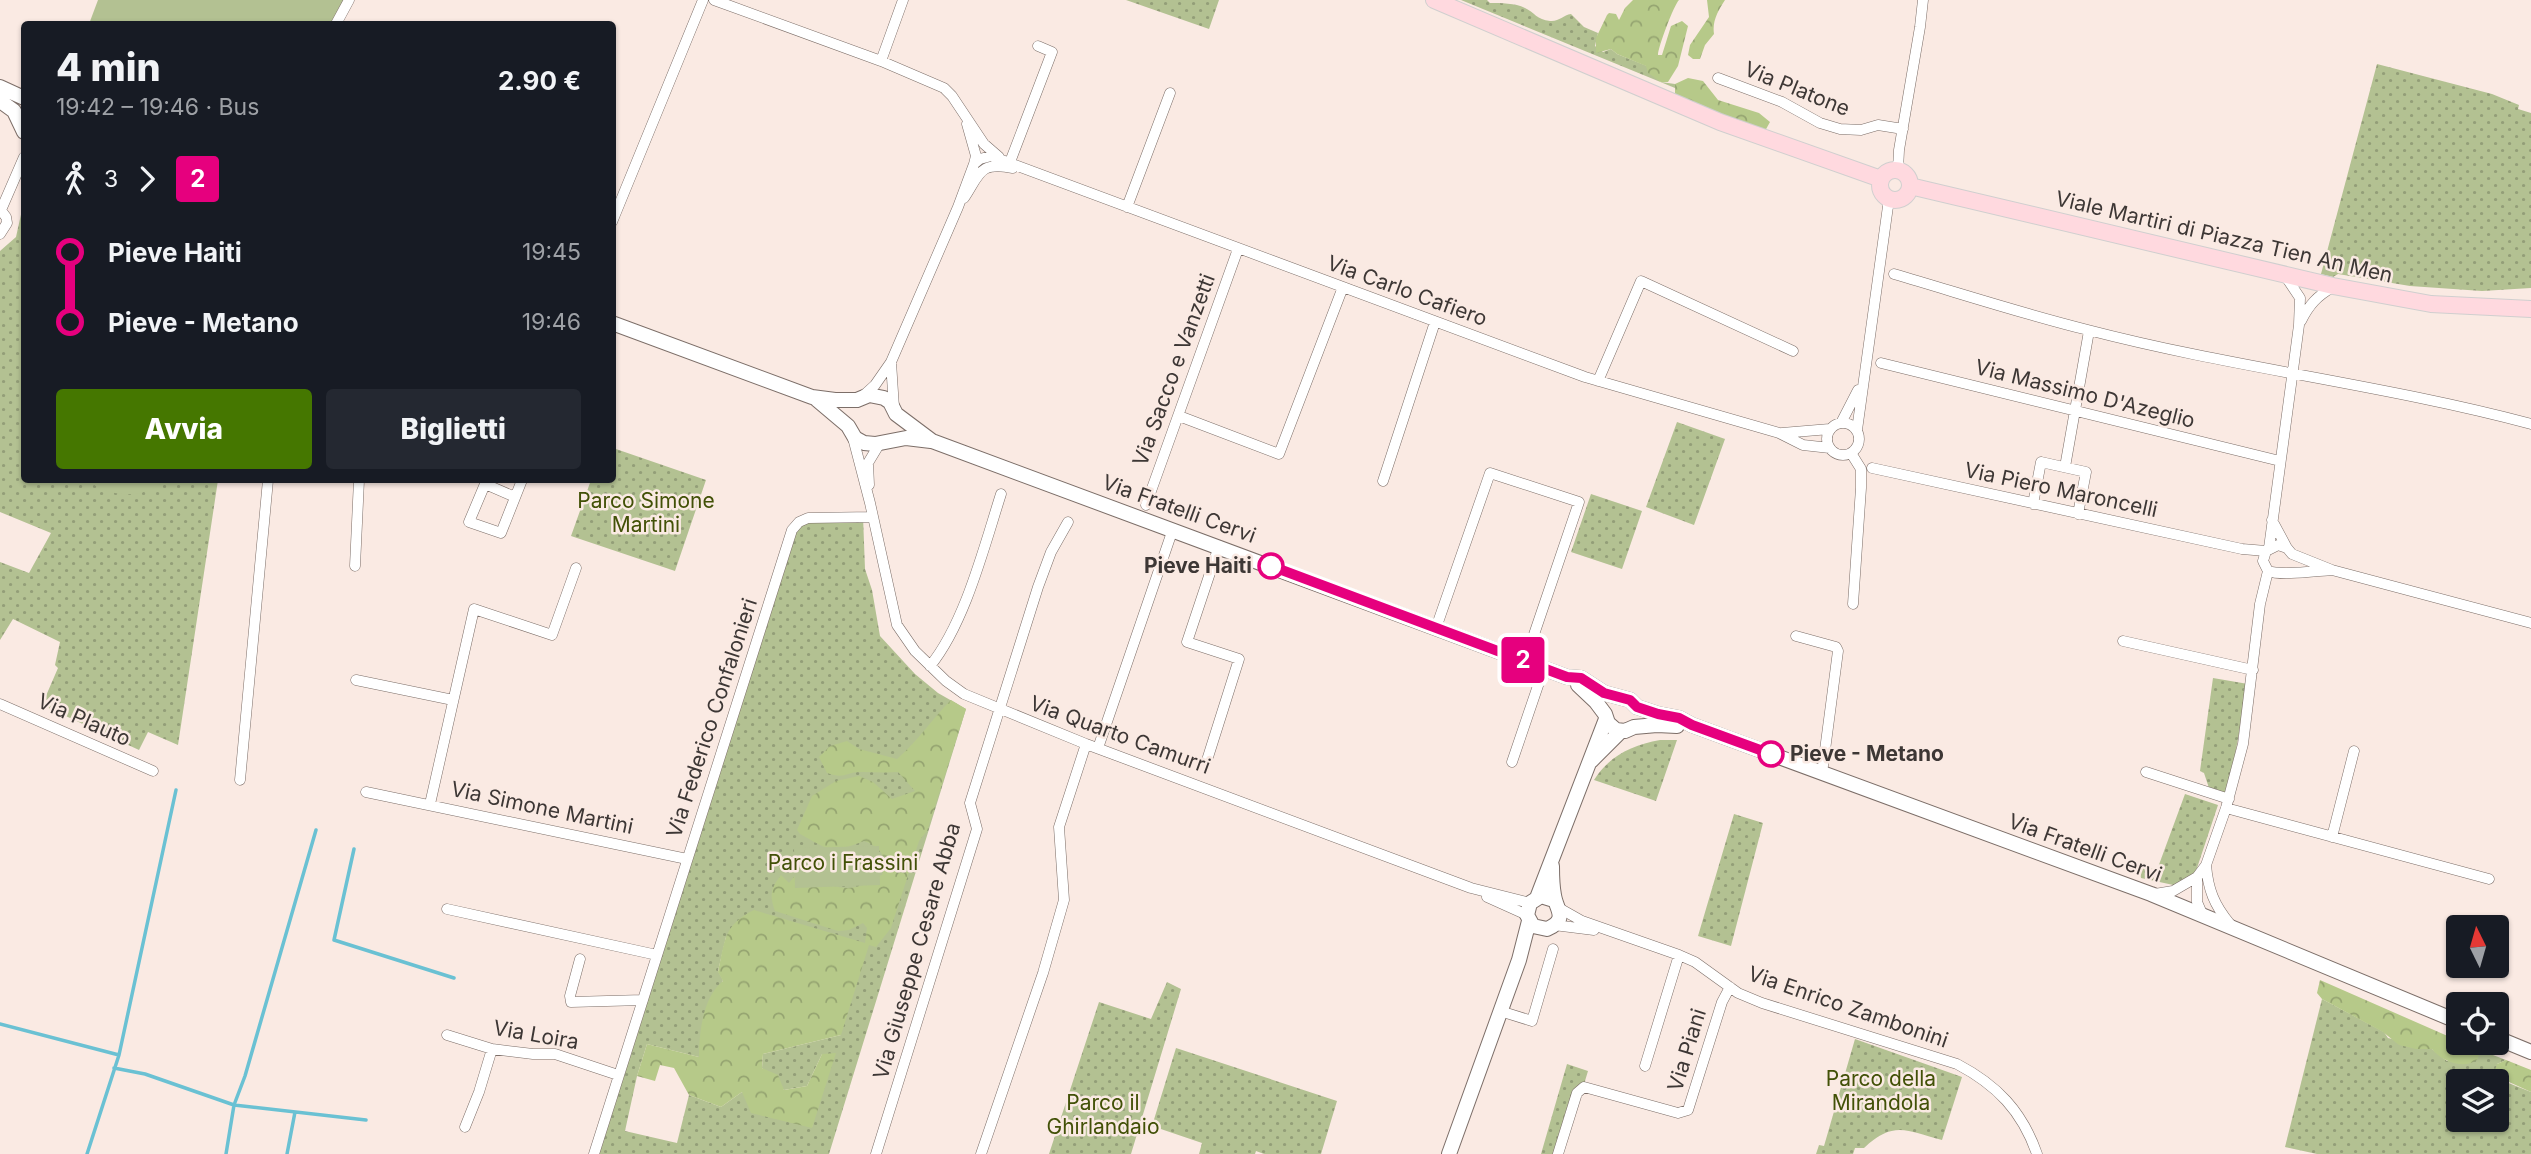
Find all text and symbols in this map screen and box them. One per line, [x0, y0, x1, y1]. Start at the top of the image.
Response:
text: 4 min [56, 44, 161, 90]
street label: Via Platone [1741, 56, 1854, 121]
text: 2.90 € [498, 65, 581, 96]
text: 19:42 – 19:46 · Bus [56, 93, 259, 121]
icon: walk [56, 160, 94, 198]
icon: forward [128, 160, 166, 198]
text: 2 [190, 164, 205, 193]
text: 3 [104, 165, 118, 193]
street label: Viale Martiri di Piazza Tien An Men [2053, 185, 2395, 288]
text: Pieve Haiti [108, 237, 242, 268]
text: 19:45 [522, 238, 581, 266]
street label: Via Carlo Cafiero [1324, 250, 1491, 331]
street label: Via Sacco e Vanzetti [1127, 270, 1220, 469]
text: Pieve - Metano [108, 307, 299, 338]
text: 19:46 [522, 308, 581, 336]
street label: Via Massimo D'Azeglio [1973, 354, 2198, 433]
button: Avvia [56, 389, 312, 469]
button: Biglietti [326, 389, 581, 469]
street label: Via Piero Maroncelli [1962, 457, 2160, 522]
street label: Via Fratelli Cervi [1099, 469, 1259, 548]
park label: Parco Simone Martini [577, 488, 715, 537]
place label: Pieve Haiti [1144, 553, 1252, 578]
marker: Pieve Haiti [1258, 553, 1284, 579]
street label: Via Federico Confalonieri [661, 595, 762, 841]
line badge: 2 [1500, 637, 1546, 683]
text: 2 [1515, 645, 1531, 674]
street label: Via Plauto [34, 688, 135, 751]
street label: Via Quarto Camurri [1026, 690, 1214, 779]
marker: Pieve - Metano [1758, 741, 1784, 767]
place label: Pieve - Metano [1790, 741, 1944, 766]
street label: Via Simone Martini [449, 776, 636, 839]
street label: Via Fratelli Cervi [2005, 808, 2165, 887]
street label: Via Giuseppe Cesare Abba [868, 820, 965, 1082]
park label: Parco i Frassini [768, 850, 918, 875]
north arrow [2446, 915, 2510, 978]
map controls [2446, 915, 2509, 1132]
street label: Via Enrico Zambonini [1745, 961, 1951, 1053]
button: locate [2446, 992, 2509, 1055]
street label: Via Piani [1662, 1006, 1711, 1094]
street label: Via Loira [491, 1015, 581, 1054]
park label: Parco della Mirandola [1826, 1066, 1936, 1115]
button: layers [2446, 1069, 2509, 1132]
park label: Parco il Ghirlandaio [1046, 1090, 1160, 1139]

